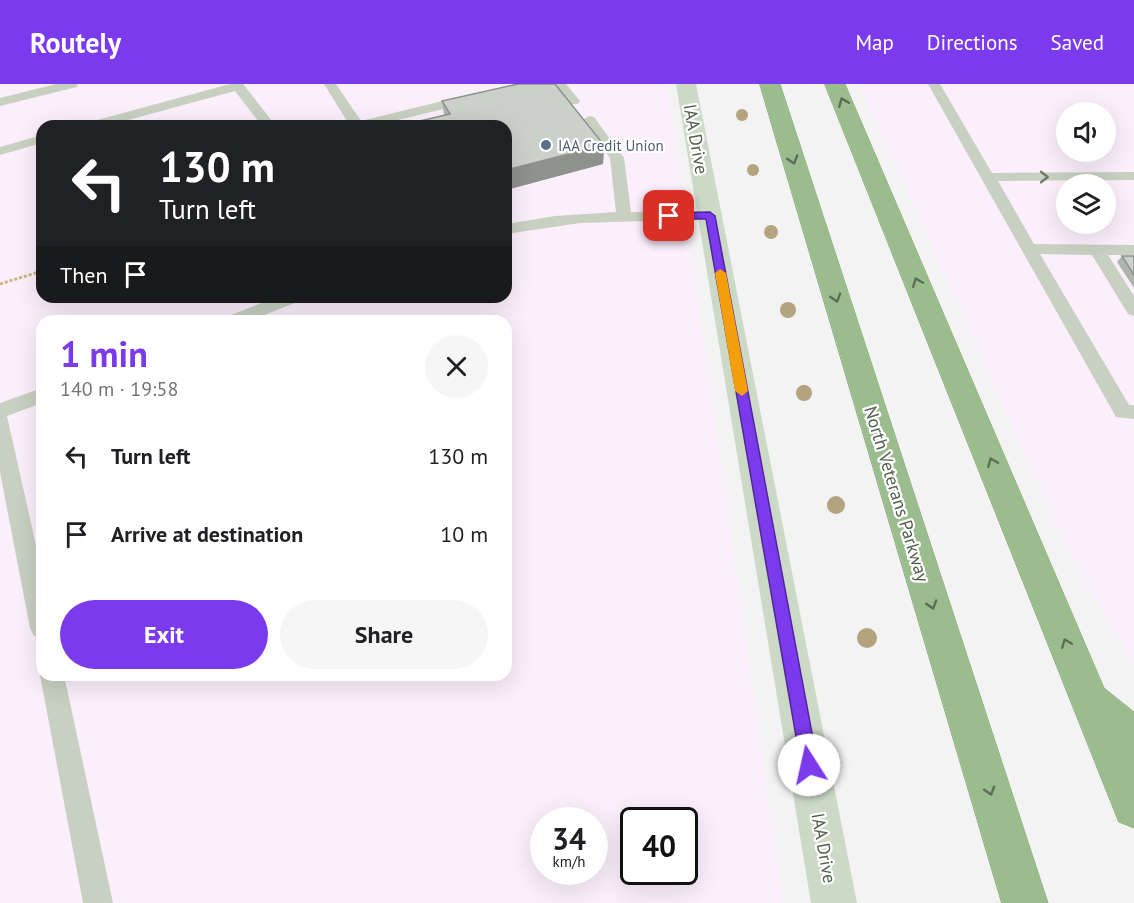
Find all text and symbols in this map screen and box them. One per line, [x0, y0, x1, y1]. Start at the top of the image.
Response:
text: Routely [30, 24, 121, 61]
text: Map [855, 29, 894, 56]
text: Directions [927, 29, 1018, 56]
text: Saved [1051, 29, 1104, 56]
one-way arrow [838, 97, 850, 108]
street label: IAA Drive [679, 102, 713, 176]
map controls [1056, 102, 1116, 234]
button: sound [1056, 102, 1116, 162]
place label: IAA Credit Union [558, 136, 664, 155]
marker: IAA Credit Union [539, 138, 553, 152]
text: 130 m [159, 139, 275, 194]
icon: left [60, 144, 138, 222]
one-way arrow [786, 154, 799, 165]
one-way arrow [1040, 171, 1049, 183]
button: layers [1056, 174, 1116, 234]
pin [643, 190, 694, 241]
text: Turn left [159, 192, 256, 226]
icon: arrive [652, 199, 685, 232]
icon: arrive [119, 258, 152, 291]
text: Then [60, 261, 107, 289]
one-way arrow [912, 277, 924, 288]
one-way arrow [829, 292, 842, 303]
text: 1 min [60, 330, 148, 377]
button: close [425, 335, 488, 398]
text: 140 m · 19:58 [60, 376, 178, 402]
street label: North Veterans Parkway [859, 403, 935, 585]
icon: left [60, 440, 93, 473]
text: Turn left [111, 442, 191, 470]
text: 130 m [428, 442, 488, 470]
one-way arrow [987, 458, 999, 469]
icon: arrive [60, 518, 93, 551]
text: Arrive at destination [111, 520, 303, 548]
text: 10 m [440, 520, 488, 548]
one-way arrow [925, 599, 937, 610]
button: Exit [60, 600, 268, 669]
button: Share [280, 600, 488, 669]
one-way arrow [1061, 638, 1073, 649]
position arrow [777, 733, 841, 797]
one-way arrow [983, 785, 995, 796]
speed limit sign: 40 [620, 807, 698, 885]
street label: IAA Drive [807, 811, 841, 885]
text: 34 [552, 819, 586, 858]
text: km/h [553, 852, 585, 871]

